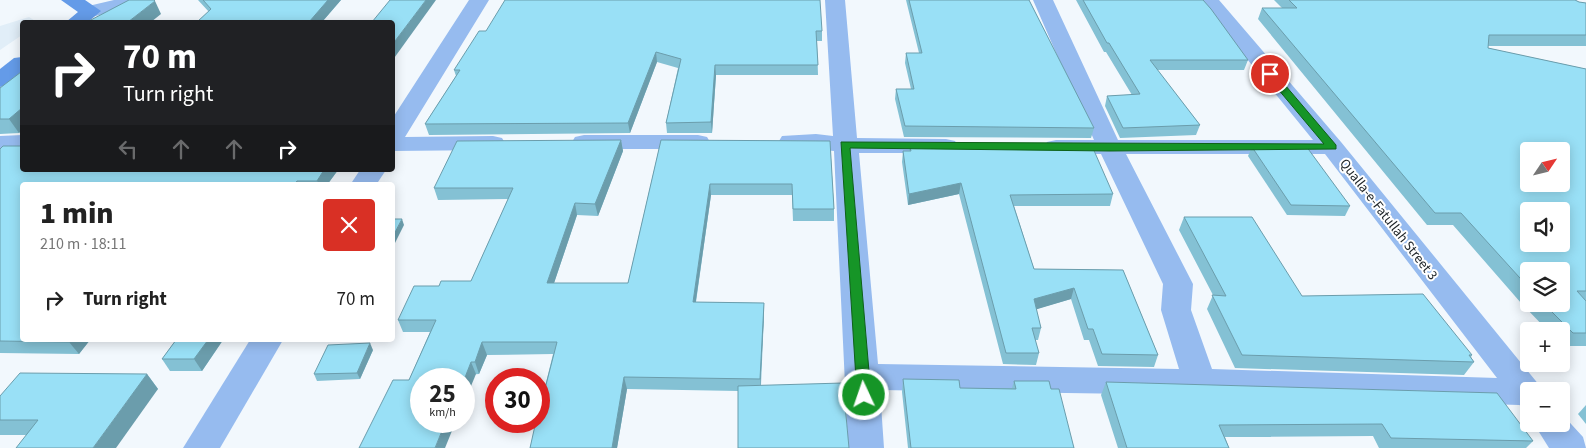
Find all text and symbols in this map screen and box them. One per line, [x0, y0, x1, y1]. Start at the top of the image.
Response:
text: 70 m [123, 32, 197, 82]
icon: right [40, 40, 105, 105]
pin [1249, 53, 1291, 95]
icon: arrive [1256, 60, 1284, 88]
text: Turn right [123, 78, 213, 110]
icon: left [114, 135, 142, 163]
icon: ahead [167, 135, 195, 163]
icon: ahead [220, 135, 248, 163]
icon: right [273, 135, 301, 163]
north arrow [1520, 142, 1570, 192]
map controls [1520, 142, 1570, 432]
street label: Qualla-e-Fatullah Street 3 [1334, 155, 1442, 285]
text: 1 min [40, 192, 114, 235]
button: close [323, 199, 375, 251]
button: sound [1520, 202, 1570, 252]
text: 210 m · 18:11 [40, 233, 127, 255]
button: layers [1520, 262, 1570, 312]
icon: right [40, 286, 68, 314]
text: Turn right [83, 286, 167, 313]
text: 70 m [337, 286, 375, 313]
button: + [1520, 322, 1570, 372]
speed limit sign: 30 [485, 368, 550, 433]
position arrow [837, 368, 889, 420]
text: 25 [429, 376, 456, 412]
button: − [1520, 382, 1570, 432]
text: km/h [429, 404, 456, 421]

